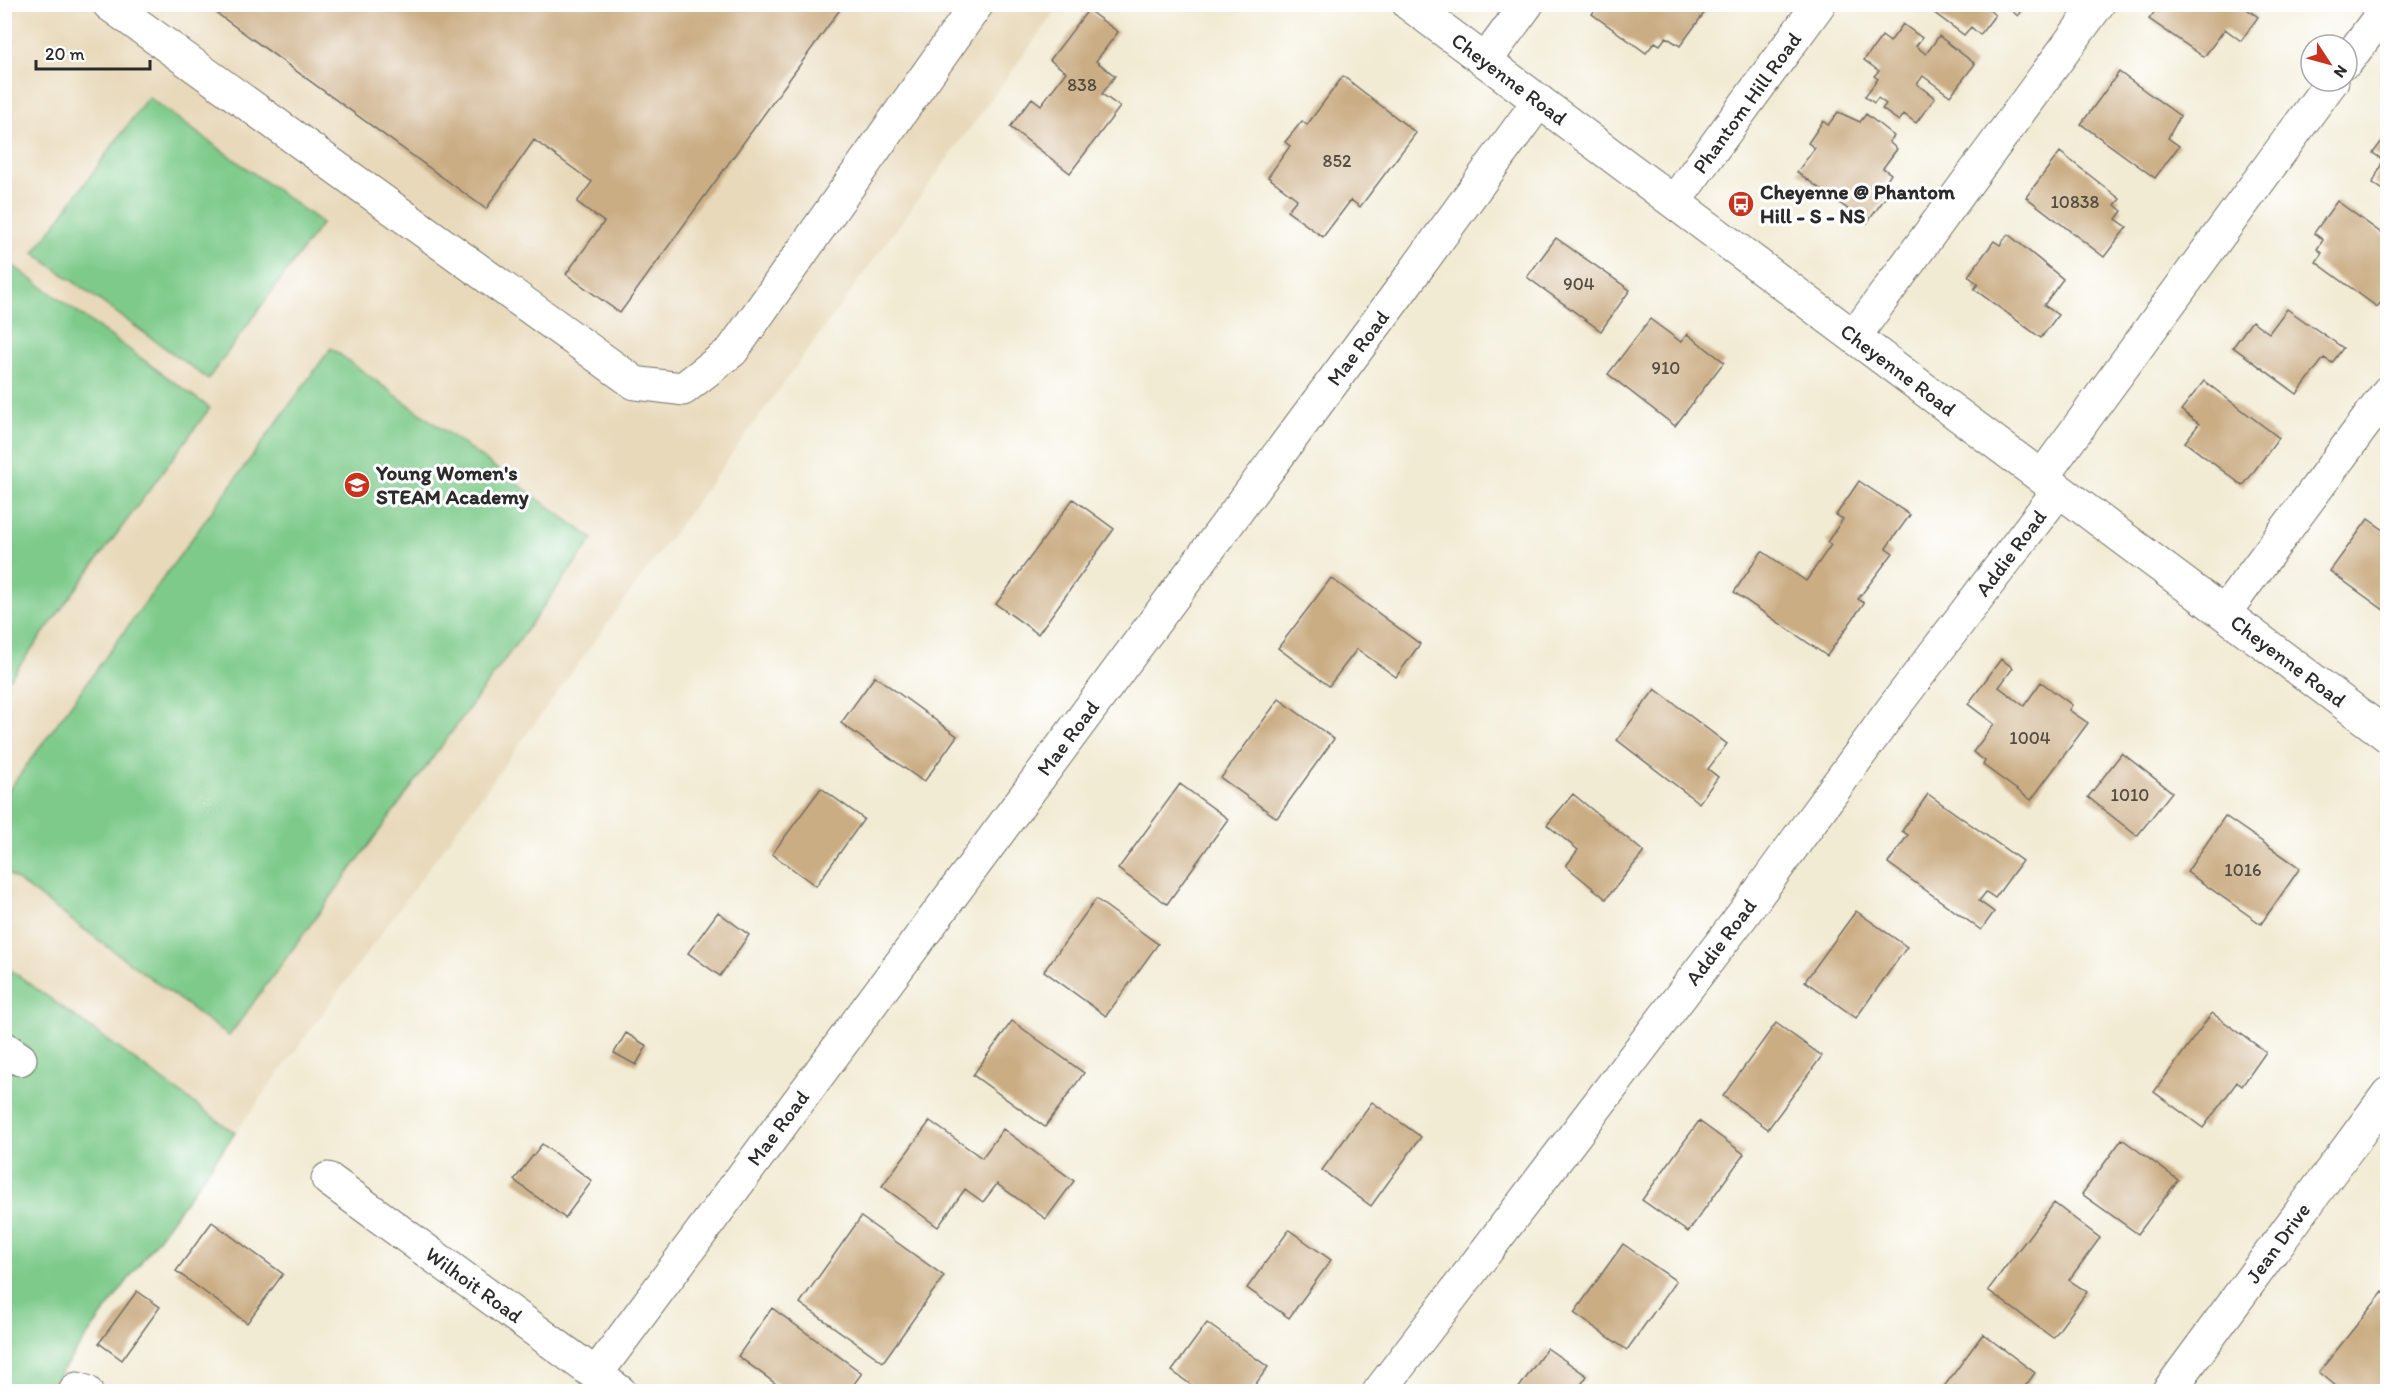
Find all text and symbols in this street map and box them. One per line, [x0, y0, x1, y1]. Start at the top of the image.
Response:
street label: Cheyenne Road [1447, 27, 1572, 130]
street label: Phantom Hill Road [1687, 27, 1806, 178]
scale bar [36, 33, 150, 71]
north arrow [2299, 33, 2359, 93]
text: 20 m [45, 43, 85, 65]
text: N [2330, 62, 2352, 81]
house number: 838 [1067, 74, 1097, 96]
house number: 852 [1323, 150, 1352, 172]
place label: Cheyenne @ Phantom Hill - S - NS [1760, 179, 1956, 228]
bus stop icon: Cheyenne @ Phantom Hill - S - NS [1726, 189, 1756, 219]
house number: 10838 [2051, 191, 2100, 213]
house number: 904 [1563, 273, 1595, 295]
street label: Mae Road [1321, 305, 1394, 391]
street label: Cheyenne Road [1836, 318, 1961, 421]
house number: 910 [1652, 357, 1680, 379]
place label: Young Women's STEAM Academy [375, 460, 529, 510]
school or university icon: Young Women's STEAM Academy [342, 470, 372, 500]
street label: Addie Road [1970, 504, 2052, 601]
street label: Cheyenne Road [2226, 609, 2351, 712]
street label: Mae Road [1031, 695, 1104, 781]
house number: 1004 [2009, 727, 2051, 749]
house number: 1010 [2111, 784, 2149, 806]
house number: 1016 [2224, 859, 2262, 881]
street label: Addie Road [1680, 893, 1762, 990]
street label: Mae Road [741, 1085, 814, 1171]
street label: Jean Drive [2240, 1198, 2315, 1288]
street label: Wilhoit Road [421, 1241, 528, 1328]

